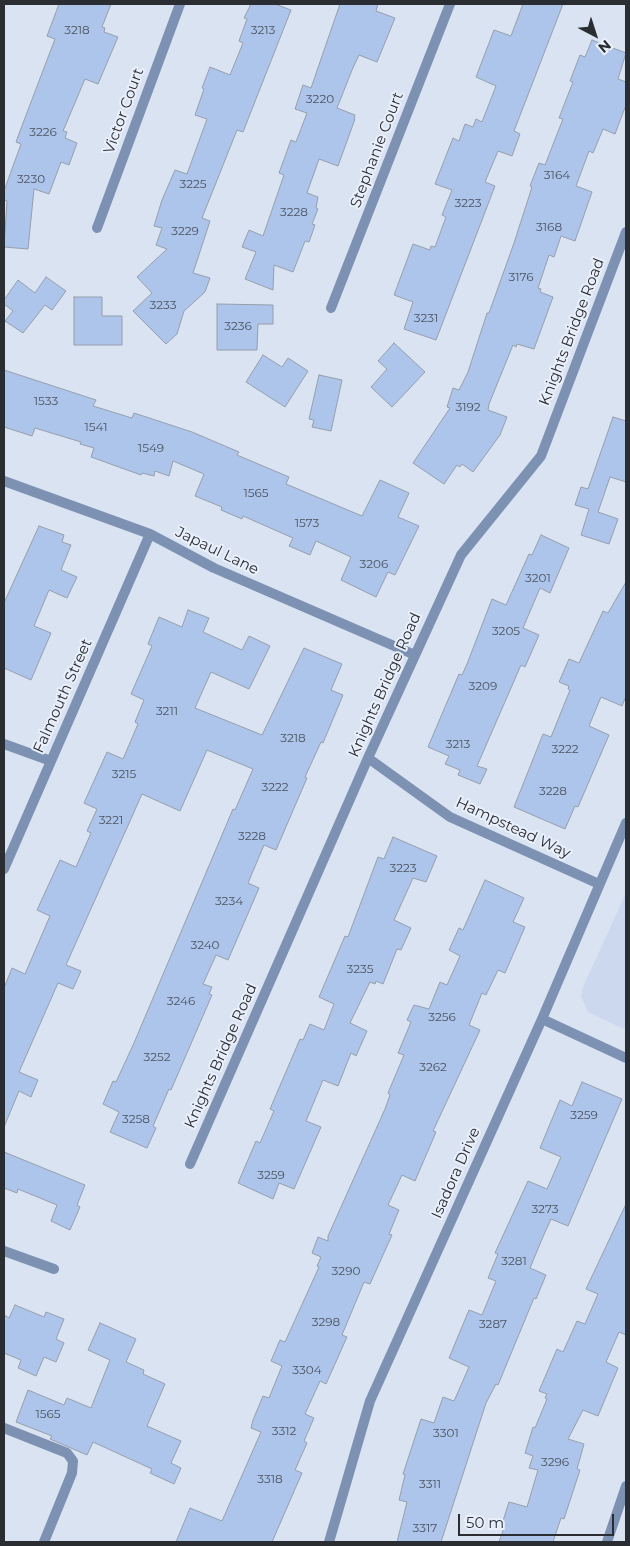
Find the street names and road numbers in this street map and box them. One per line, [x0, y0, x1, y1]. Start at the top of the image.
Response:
street label: Victor Court [100, 66, 148, 156]
street label: Stephanie Court [347, 90, 407, 210]
street label: Knights Bridge Road [536, 256, 608, 408]
street label: Japaul Lane [172, 523, 262, 579]
street label: Knights Bridge Road [345, 610, 425, 760]
street label: Falmouth Street [30, 636, 96, 756]
street label: Hampstead Way [453, 794, 573, 862]
street label: Knights Bridge Road [181, 981, 261, 1131]
street label: Isadora Drive [428, 1125, 484, 1221]

